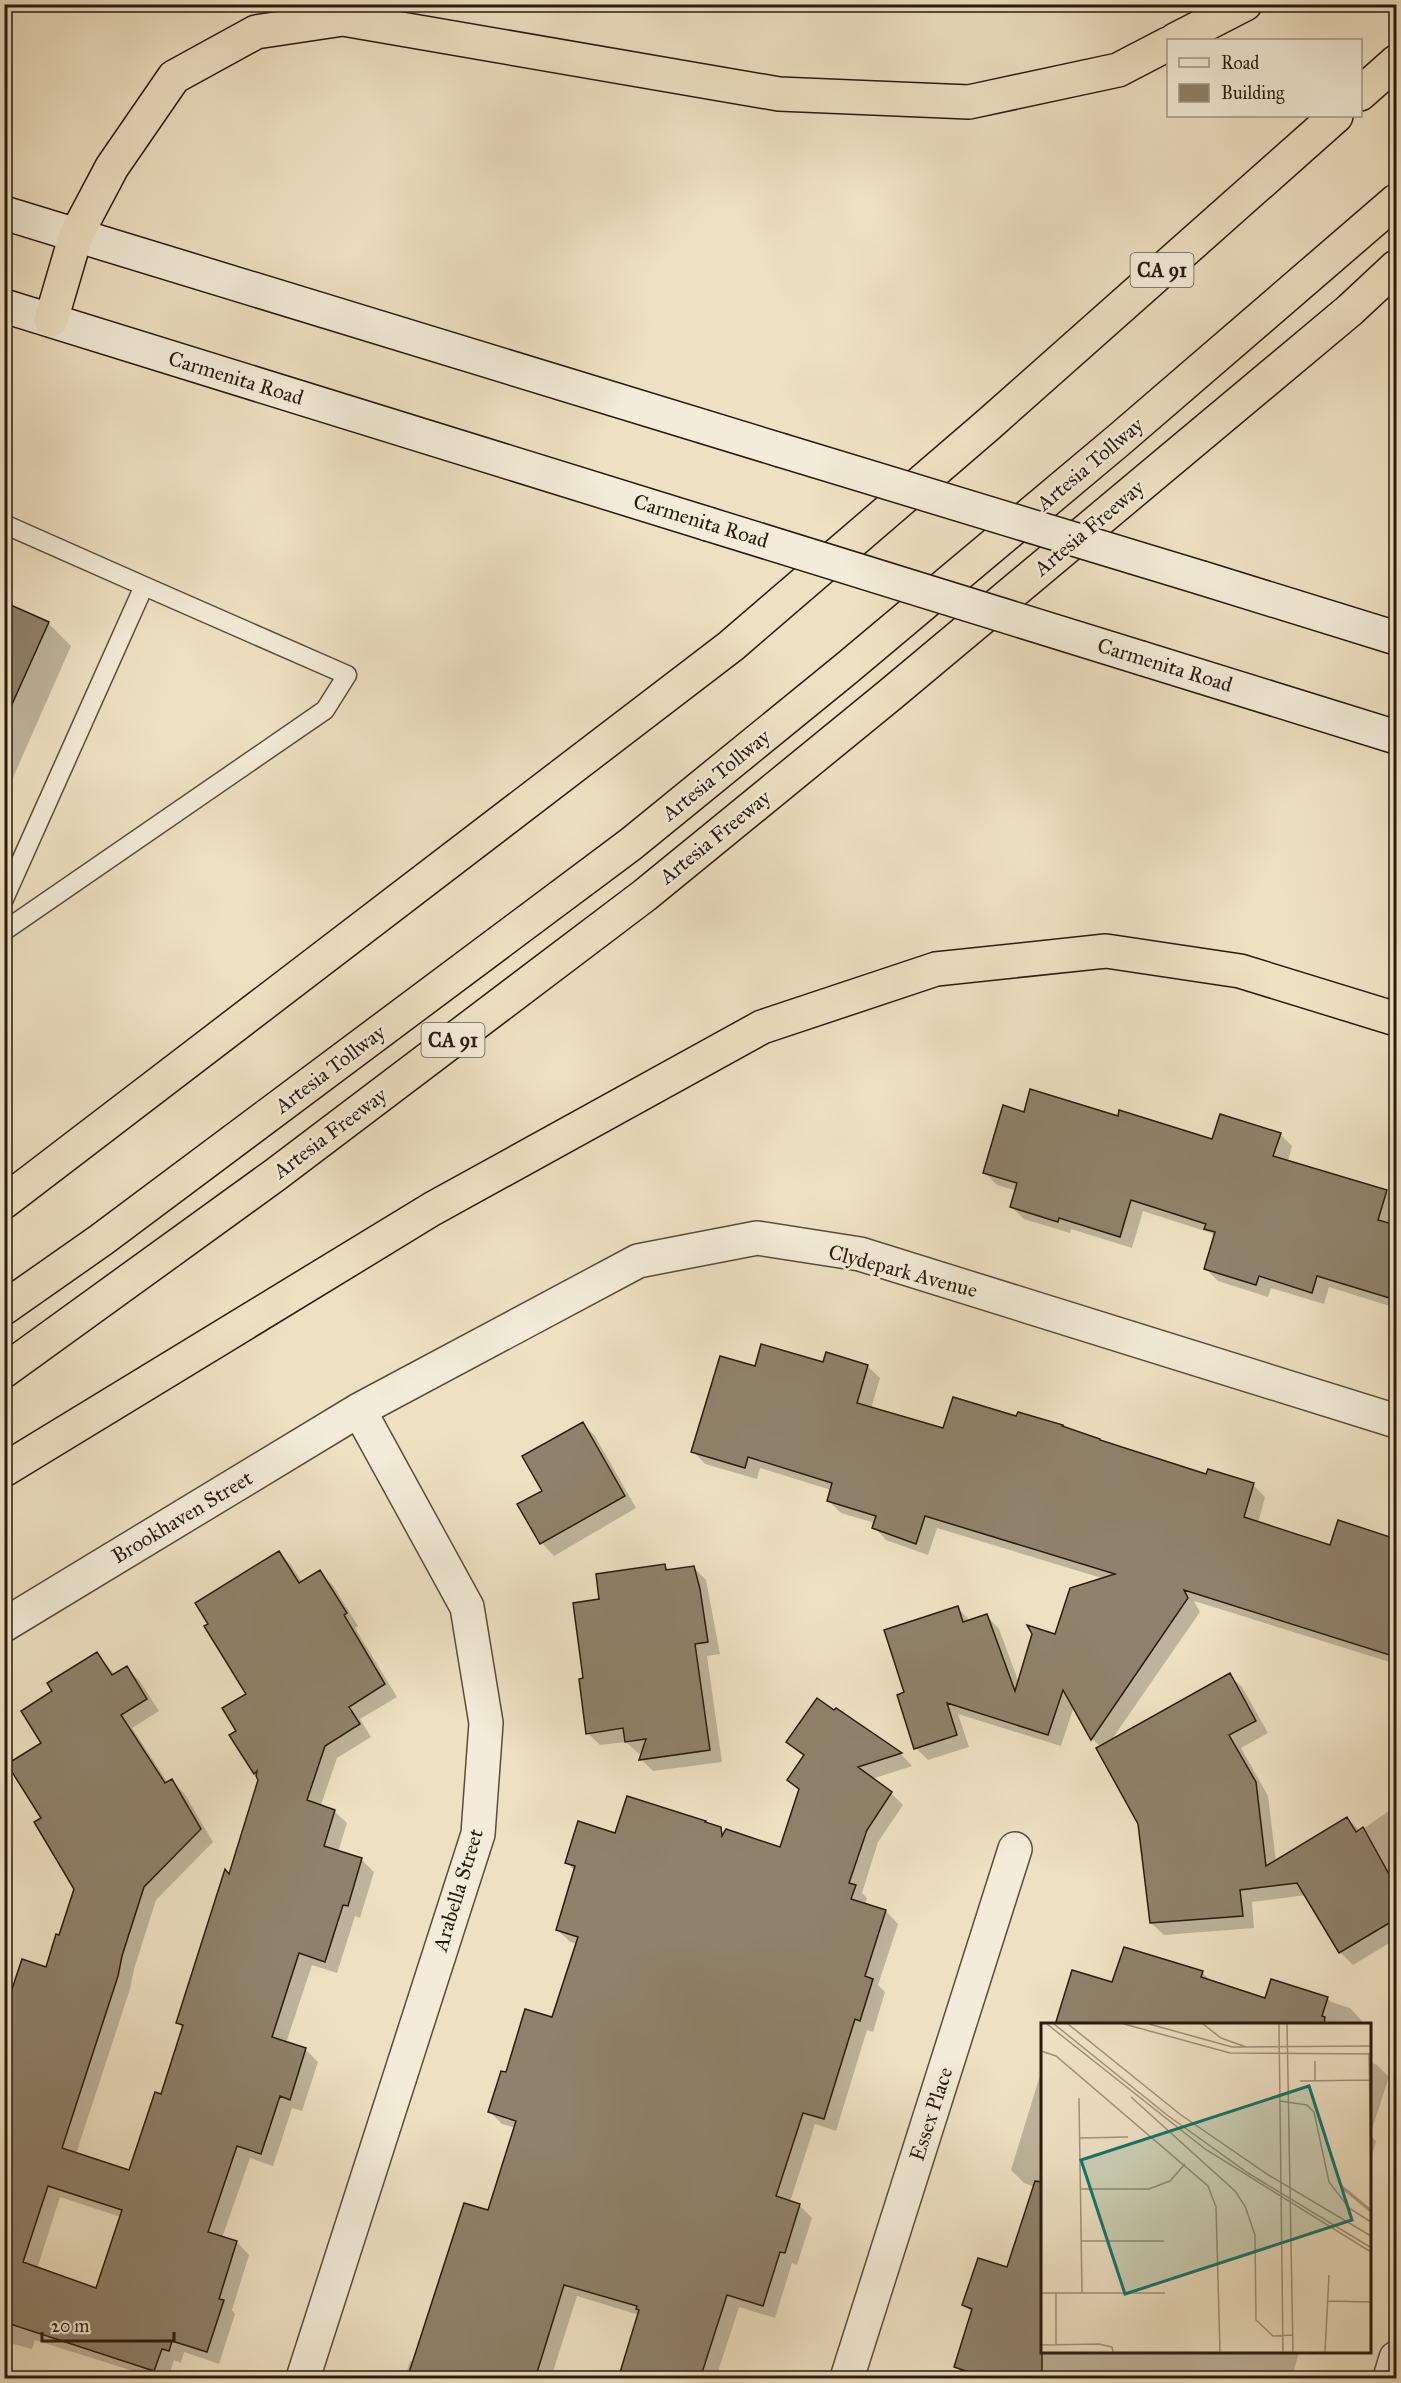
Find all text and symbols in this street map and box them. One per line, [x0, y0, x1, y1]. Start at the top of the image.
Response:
legend [1167, 39, 1362, 117]
text: Road [1221, 52, 1259, 74]
text: Building [1221, 82, 1285, 105]
road number: CA 91 [1130, 253, 1194, 287]
street label: Carmenita Road [165, 345, 307, 411]
street label: Artesia Tollway [1030, 411, 1150, 517]
street label: Artesia Freeway [1028, 474, 1150, 582]
street label: Carmenita Road [630, 488, 772, 554]
street label: Carmenita Road [1094, 632, 1236, 698]
street label: Artesia Tollway [656, 723, 776, 827]
street label: Artesia Freeway [653, 783, 777, 890]
street label: Artesia Tollway [269, 1018, 391, 1120]
road number: CA 91 [422, 1023, 484, 1057]
street label: Artesia Freeway [267, 1081, 393, 1185]
street label: Clydepark Avenue [826, 1239, 981, 1303]
street label: Brookhaven Street [107, 1464, 258, 1569]
street label: Arabella Street [427, 1825, 489, 1955]
inset map [1041, 2023, 1371, 2353]
street label: Essex Place [904, 2064, 958, 2164]
scale bar [42, 2305, 174, 2343]
text: 20 m [51, 2315, 89, 2337]

